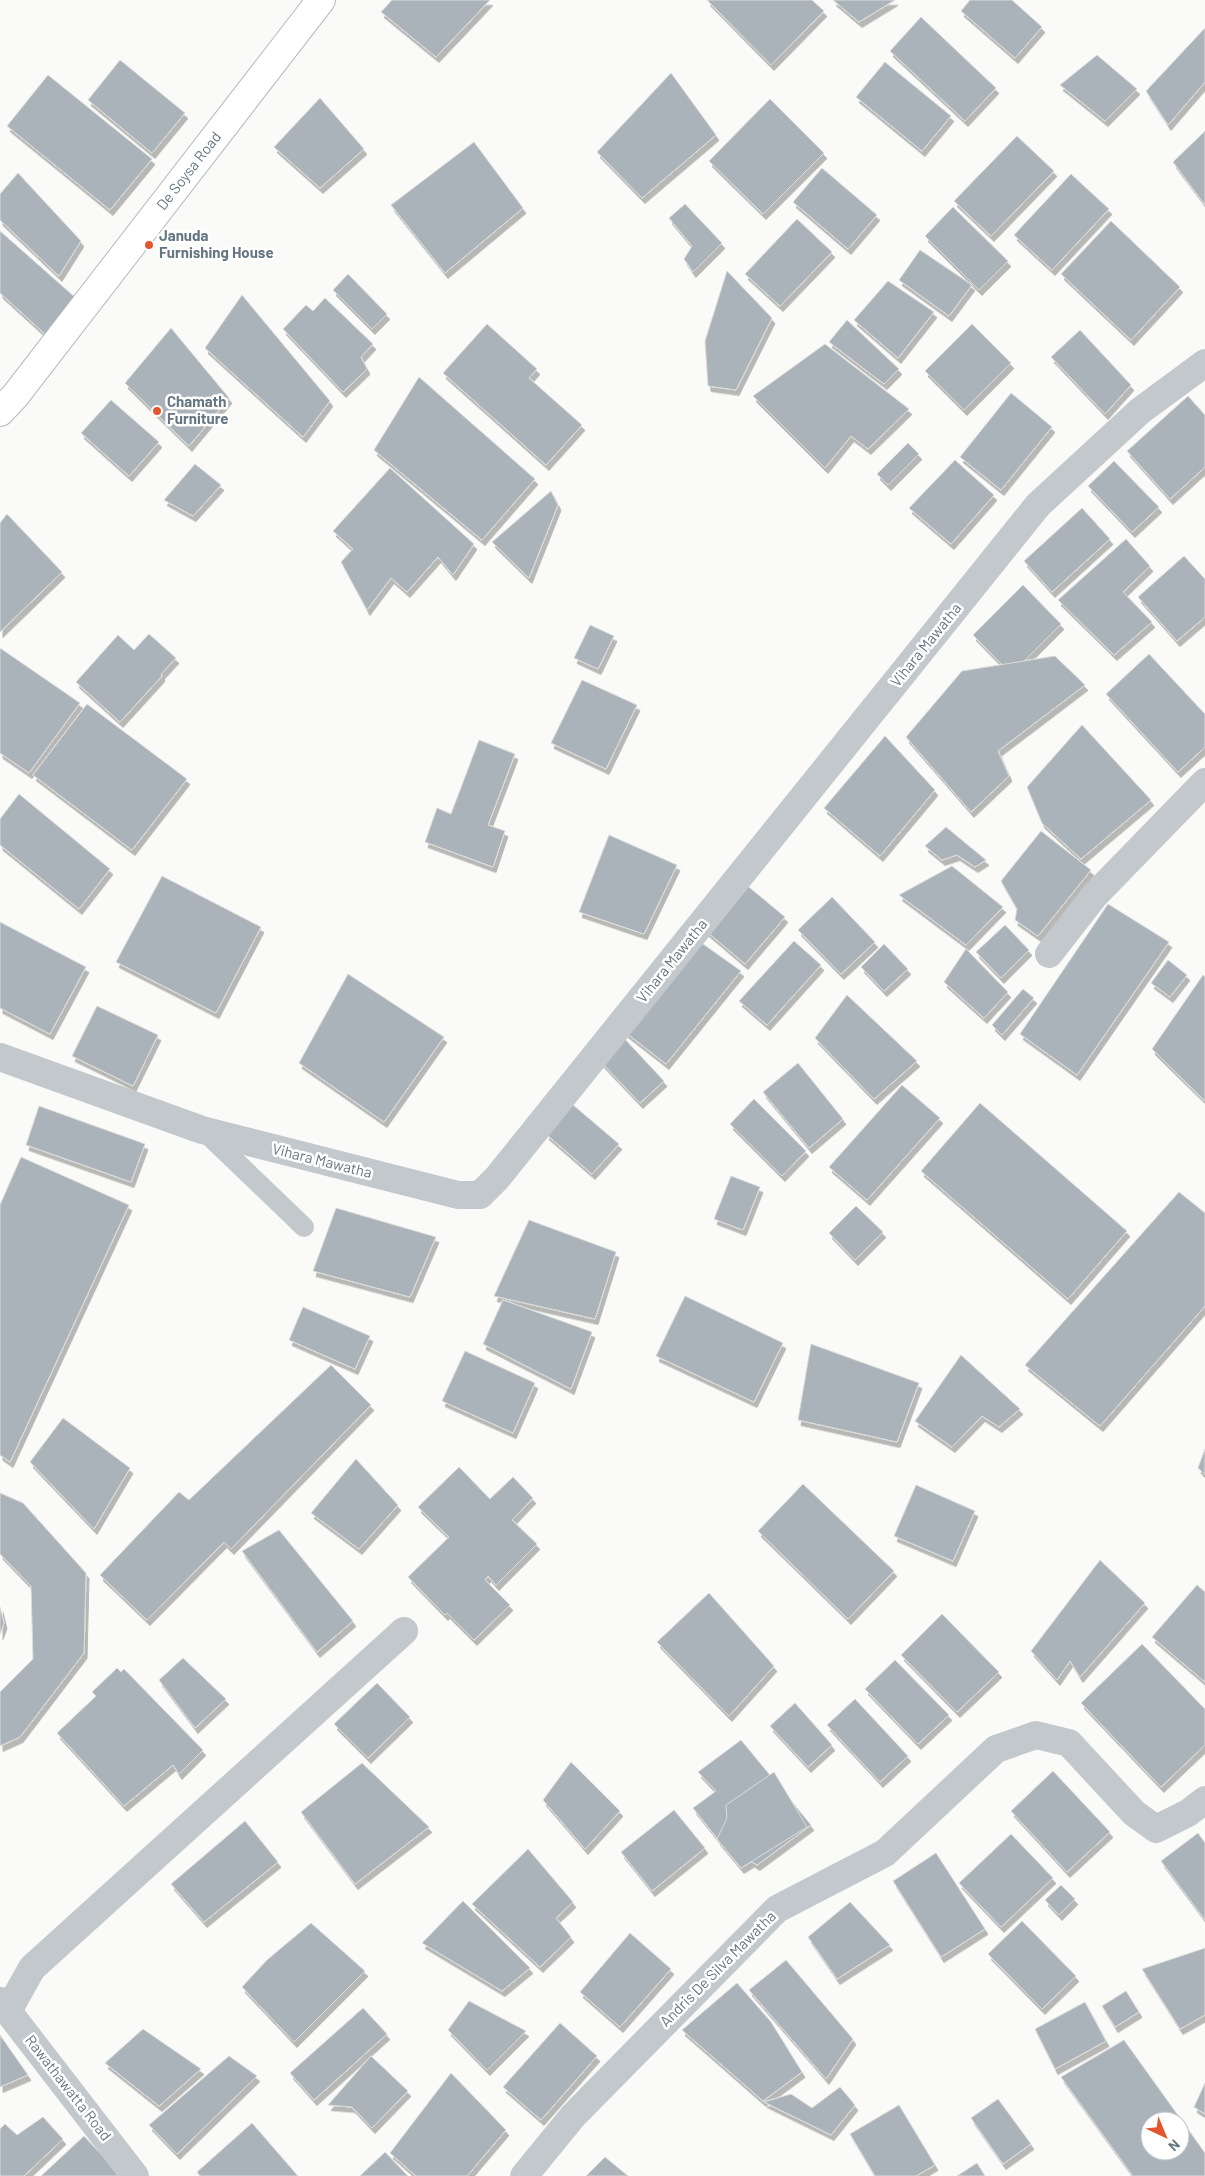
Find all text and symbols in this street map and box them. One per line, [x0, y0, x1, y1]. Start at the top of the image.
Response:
street label: De Soysa Road [152, 128, 224, 213]
place label: Januda Furnishing House [159, 226, 274, 261]
marker: Januda Furnishing House [143, 239, 155, 251]
place label: Chamath Furniture [167, 392, 228, 427]
marker: Chamath Furniture [151, 405, 163, 417]
street label: Vihara Mawatha [886, 599, 964, 690]
street label: Vihara Mawatha [632, 915, 710, 1006]
street label: Vihara Mawatha [270, 1139, 374, 1181]
street label: Andris De Silva Mawatha [656, 1907, 779, 2030]
street label: Rawathawatta Road [22, 2031, 116, 2144]
north arrow [1140, 2111, 1190, 2161]
text: N [1165, 2136, 1184, 2155]

